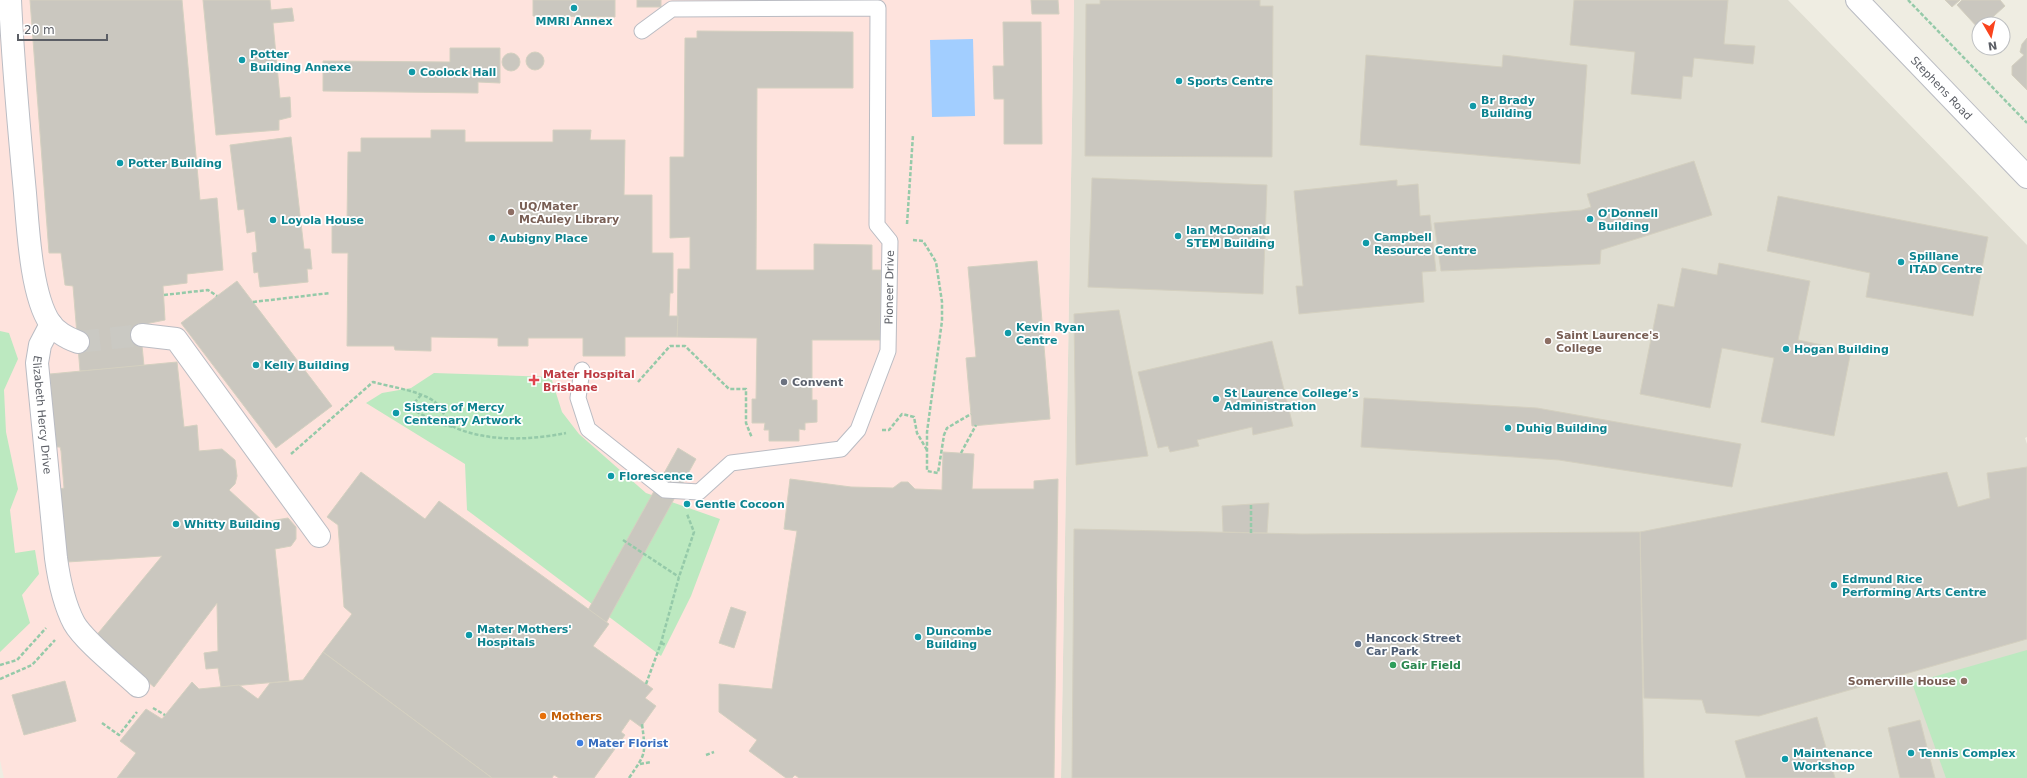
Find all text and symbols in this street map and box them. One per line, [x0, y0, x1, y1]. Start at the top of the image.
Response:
marker: MMRI Annex [569, 3, 579, 13]
place label: MMRI Annex [535, 15, 613, 28]
scale bar [18, 16, 107, 42]
north arrow [1971, 16, 2011, 56]
text: 20 m [24, 23, 55, 37]
text: N [1987, 38, 1998, 53]
place label: Potter Building Annexe [250, 48, 351, 74]
street label: Stephens Road [1908, 54, 1974, 123]
marker: Potter Building Annexe [237, 55, 247, 65]
place label: Coolock Hall [420, 66, 496, 79]
marker: Coolock Hall [407, 67, 417, 77]
place label: Sports Centre [1187, 75, 1273, 88]
marker: Sports Centre [1174, 76, 1184, 86]
place label: Br Brady Building [1481, 94, 1535, 120]
marker: Br Brady Building [1468, 101, 1478, 111]
place label: Potter Building [128, 157, 222, 170]
marker: Potter Building [115, 158, 125, 168]
place label: UQ/Mater McAuley Library [519, 200, 619, 226]
marker: UQ/Mater McAuley Library [506, 207, 516, 217]
place label: O'Donnell Building [1598, 207, 1658, 233]
place label: Loyola House [281, 214, 364, 227]
marker: O'Donnell Building [1585, 214, 1595, 224]
marker: Loyola House [268, 215, 278, 225]
place label: Ian McDonald STEM Building [1186, 224, 1275, 250]
marker: Ian McDonald STEM Building [1173, 231, 1183, 241]
place label: Campbell Resource Centre [1374, 231, 1477, 257]
place label: Aubigny Place [500, 232, 588, 245]
marker: Aubigny Place [487, 233, 497, 243]
marker: Campbell Resource Centre [1361, 238, 1371, 248]
street label: Pioneer Drive [882, 250, 897, 324]
place label: Spillane ITAD Centre [1909, 250, 1983, 276]
marker: Spillane ITAD Centre [1896, 257, 1906, 267]
place label: Kevin Ryan Centre [1016, 321, 1085, 347]
marker: Kevin Ryan Centre [1003, 328, 1013, 338]
place label: Saint Laurence's College [1556, 329, 1659, 355]
marker: Saint Laurence's College [1543, 336, 1553, 346]
place label: Hogan Building [1794, 343, 1889, 356]
marker: Hogan Building [1781, 344, 1791, 354]
street label: Elizabeth Hercy Drive [30, 355, 54, 475]
place label: Kelly Building [264, 359, 349, 372]
marker: Kelly Building [251, 360, 261, 370]
place label: Mater Hospital Brisbane [543, 368, 635, 394]
marker: Mater Hospital Brisbane [528, 374, 540, 386]
place label: Convent [792, 376, 843, 389]
marker: Convent [779, 377, 789, 387]
place label: St Laurence College’s Administration [1224, 387, 1359, 413]
marker: St Laurence College’s Administration [1211, 394, 1221, 404]
place label: Sisters of Mercy Centenary Artwork [404, 401, 522, 427]
marker: Sisters of Mercy Centenary Artwork [391, 408, 401, 418]
place label: Duhig Building [1516, 422, 1607, 435]
marker: Duhig Building [1503, 423, 1513, 433]
place label: Florescence [619, 470, 693, 483]
marker: Florescence [606, 471, 616, 481]
place label: Gentle Cocoon [695, 498, 785, 511]
marker: Gentle Cocoon [682, 499, 692, 509]
place label: Whitty Building [184, 518, 280, 531]
marker: Whitty Building [171, 519, 181, 529]
place label: Edmund Rice Performing Arts Centre [1842, 573, 1987, 599]
marker: Edmund Rice Performing Arts Centre [1829, 580, 1839, 590]
place label: Mater Mothers' Hospitals [477, 623, 572, 649]
place label: Duncombe Building [926, 625, 992, 651]
marker: Mater Mothers' Hospitals [464, 630, 474, 640]
marker: Duncombe Building [913, 632, 923, 642]
place label: Hancock Street Car Park [1366, 632, 1461, 658]
marker: Hancock Street Car Park [1353, 639, 1363, 649]
place label: Gair Field [1401, 659, 1461, 672]
marker: Gair Field [1388, 660, 1398, 670]
place label: Somerville House [1848, 675, 1956, 688]
marker: Somerville House [1959, 676, 1969, 686]
place label: Mothers [551, 710, 602, 723]
marker: Mothers [538, 711, 548, 721]
place label: Mater Florist [588, 737, 668, 750]
marker: Mater Florist [575, 738, 585, 748]
place label: Maintenance Workshop [1793, 747, 1873, 773]
place label: Tennis Complex [1919, 747, 2016, 760]
marker: Tennis Complex [1906, 748, 1916, 758]
marker: Maintenance Workshop [1780, 754, 1790, 764]

